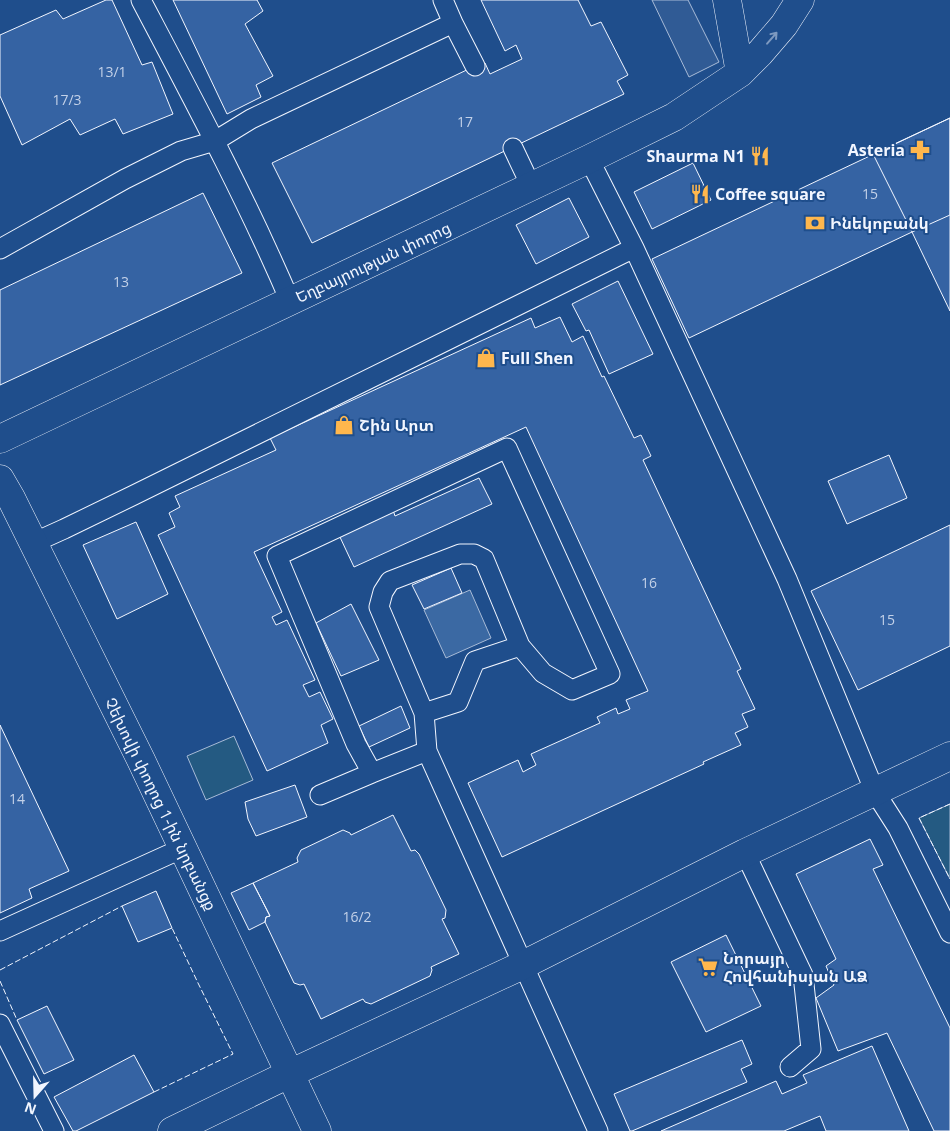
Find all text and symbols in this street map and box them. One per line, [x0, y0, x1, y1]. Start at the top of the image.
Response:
one-way arrow [767, 32, 778, 45]
house number: 13/1 [97, 62, 127, 81]
house number: 17/3 [52, 90, 82, 109]
house number: 17 [457, 112, 473, 131]
place label: Asteria [848, 139, 905, 161]
pharmacy icon: Asteria [909, 139, 931, 161]
place label: Shaurma N1 [647, 145, 745, 167]
restaurant icon: Shaurma N1 [749, 145, 771, 167]
restaurant icon: Coffee square [689, 183, 711, 205]
place label: Coffee square [715, 183, 826, 205]
house number: 15 [862, 184, 878, 203]
bank icon: Ինեկոբանկ [804, 212, 826, 234]
place label: Ինեկոբանկ [830, 212, 929, 234]
street label: Եղբայրության փողոց [292, 216, 454, 308]
house number: 13 [113, 272, 129, 291]
shop icon: Full Shen [475, 347, 497, 369]
place label: Full Shen [501, 347, 574, 369]
shop icon: Շին Արտ [333, 414, 355, 436]
place label: Շին Արտ [359, 414, 434, 436]
house number: 16 [641, 573, 657, 592]
house number: 15 [879, 610, 895, 629]
street label: Չեխովի փողոց 1-ին նրբանցք [100, 694, 222, 914]
house number: 14 [9, 789, 25, 808]
house number: 16/2 [342, 907, 372, 926]
place label: Նորայր Հովհանիսյան ԱՁ [723, 947, 868, 987]
supermarket icon: Նորայր Հովհանիսյան ԱՁ [697, 956, 719, 978]
north arrow [10, 1071, 60, 1121]
text: N [22, 1098, 39, 1120]

